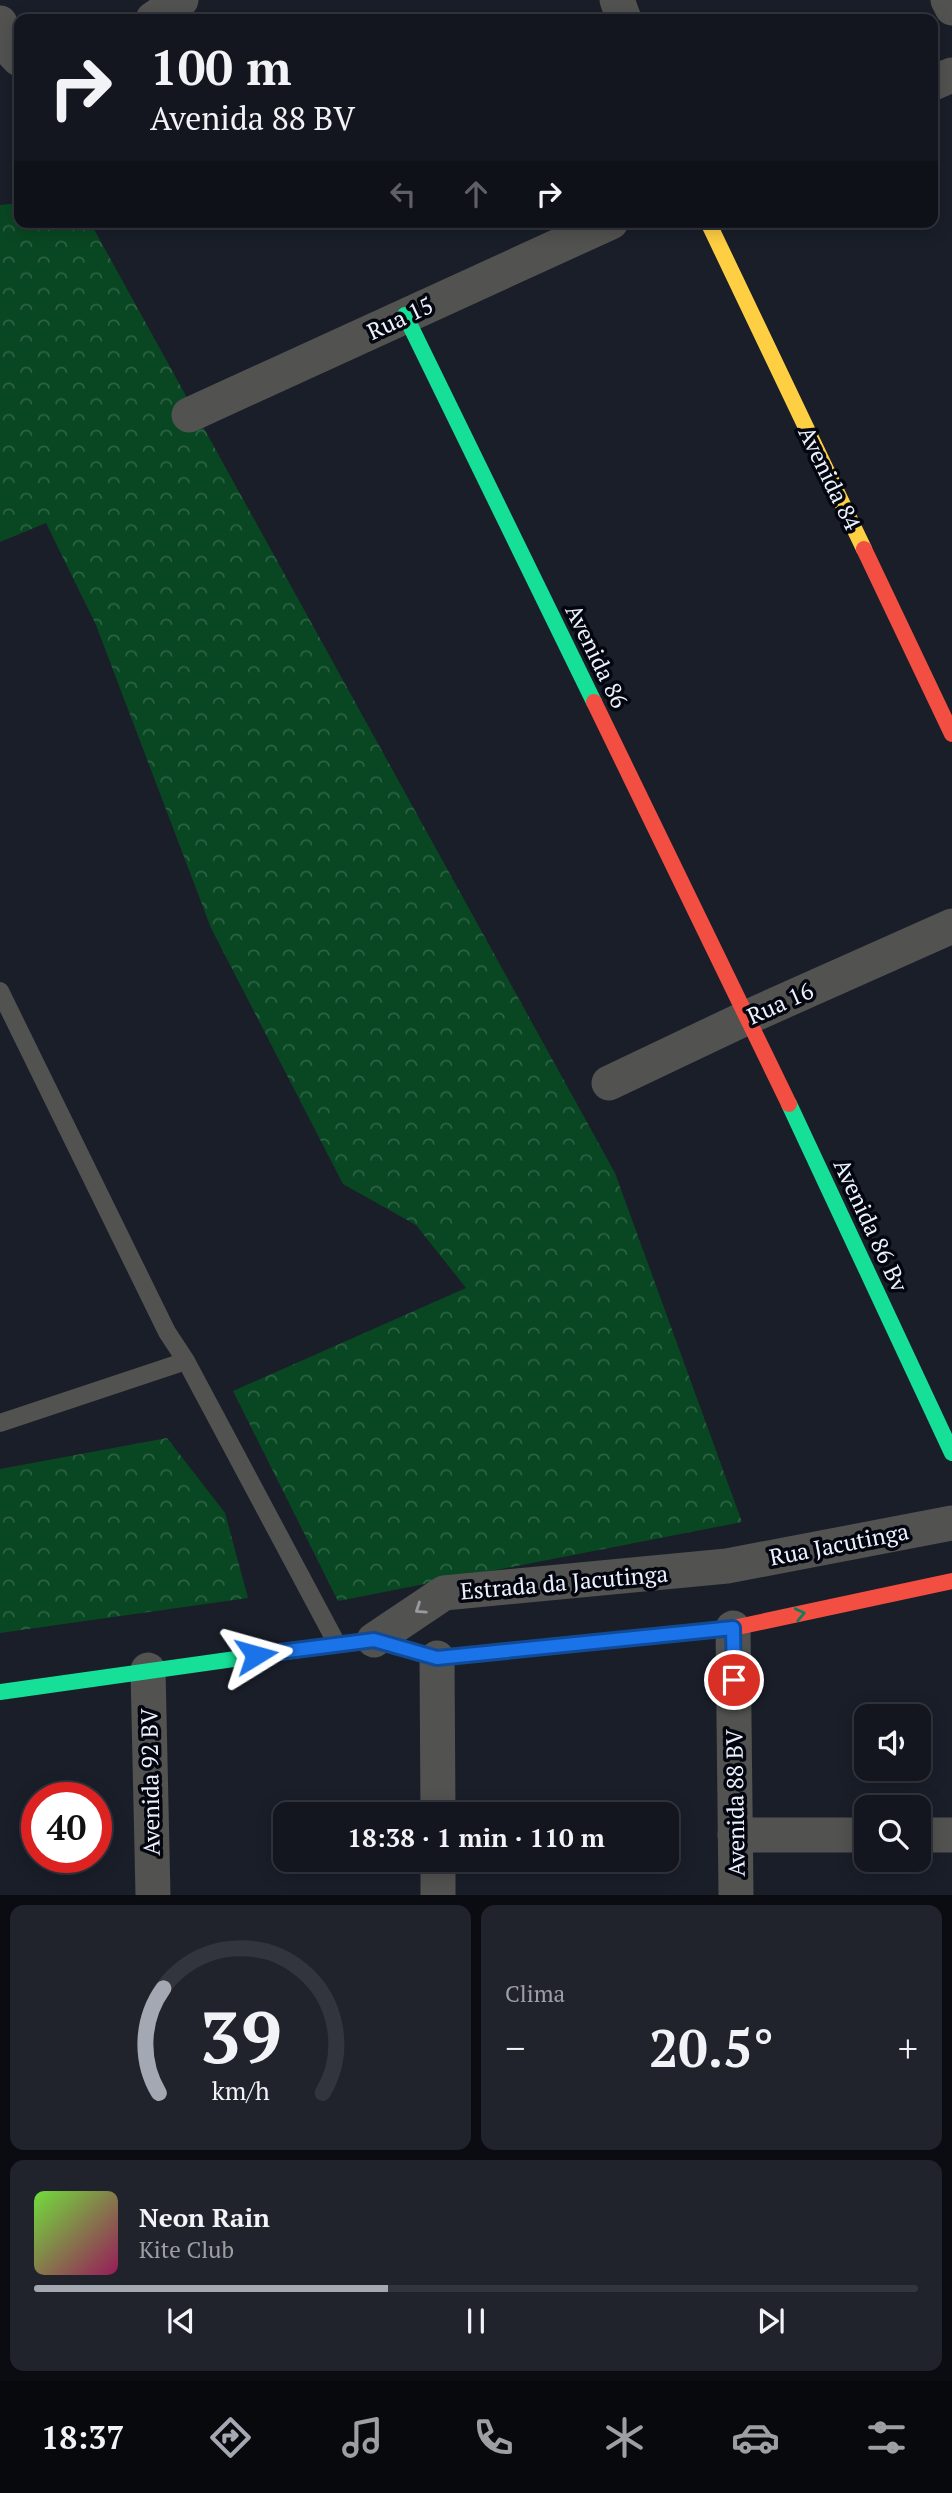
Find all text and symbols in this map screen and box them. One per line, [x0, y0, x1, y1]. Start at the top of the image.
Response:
text: 100 m [150, 34, 292, 99]
icon: right [35, 42, 126, 133]
text: Avenida 88 BV [150, 97, 355, 139]
icon: left [384, 175, 422, 213]
icon: ahead [457, 175, 495, 213]
icon: right [530, 175, 568, 213]
street label: Rua 15 [362, 289, 438, 347]
street label: Avenida 84 [792, 421, 869, 536]
street label: Avenida 86 [559, 599, 635, 713]
street label: Rua 16 [742, 975, 818, 1031]
street label: Avenida 86 Bv [827, 1153, 915, 1297]
street label: Rua Jacutinga [767, 1515, 912, 1573]
street label: Estrada da Jacutinga [459, 1557, 670, 1607]
one-way arrow [415, 1601, 428, 1613]
one-way arrow [794, 1607, 806, 1622]
position arrow [219, 1618, 293, 1692]
pin [704, 1650, 764, 1710]
icon: arrive [715, 1661, 753, 1699]
map controls [854, 1704, 931, 1872]
button: sound [854, 1704, 931, 1781]
street label: Avenida 92 BV [133, 1708, 167, 1856]
street label: Avenida 88 BV [718, 1729, 752, 1877]
speed limit sign: 40 [21, 1782, 112, 1873]
button: search [854, 1795, 931, 1872]
text: 18:38 · 1 min · 110 m [347, 1820, 605, 1854]
text: Clima [505, 1978, 565, 2009]
text: 39 [199, 1988, 282, 2085]
text: 20.5° [649, 2013, 774, 2082]
text: − [505, 2023, 525, 2073]
text: + [898, 2023, 918, 2073]
text: km/h [212, 2074, 270, 2107]
text: Neon Rain [139, 2200, 270, 2234]
text: Kite Club [139, 2234, 234, 2265]
icon: previous [162, 2302, 200, 2340]
icon: pause [457, 2302, 495, 2340]
icon: next [752, 2302, 790, 2340]
icon: directions [206, 2413, 255, 2462]
icon: music [338, 2413, 387, 2462]
icon: phone [469, 2413, 518, 2462]
icon: climate [600, 2413, 649, 2462]
icon: car [731, 2413, 780, 2462]
icon: filters [862, 2413, 911, 2462]
text: 18:37 [41, 2416, 124, 2458]

